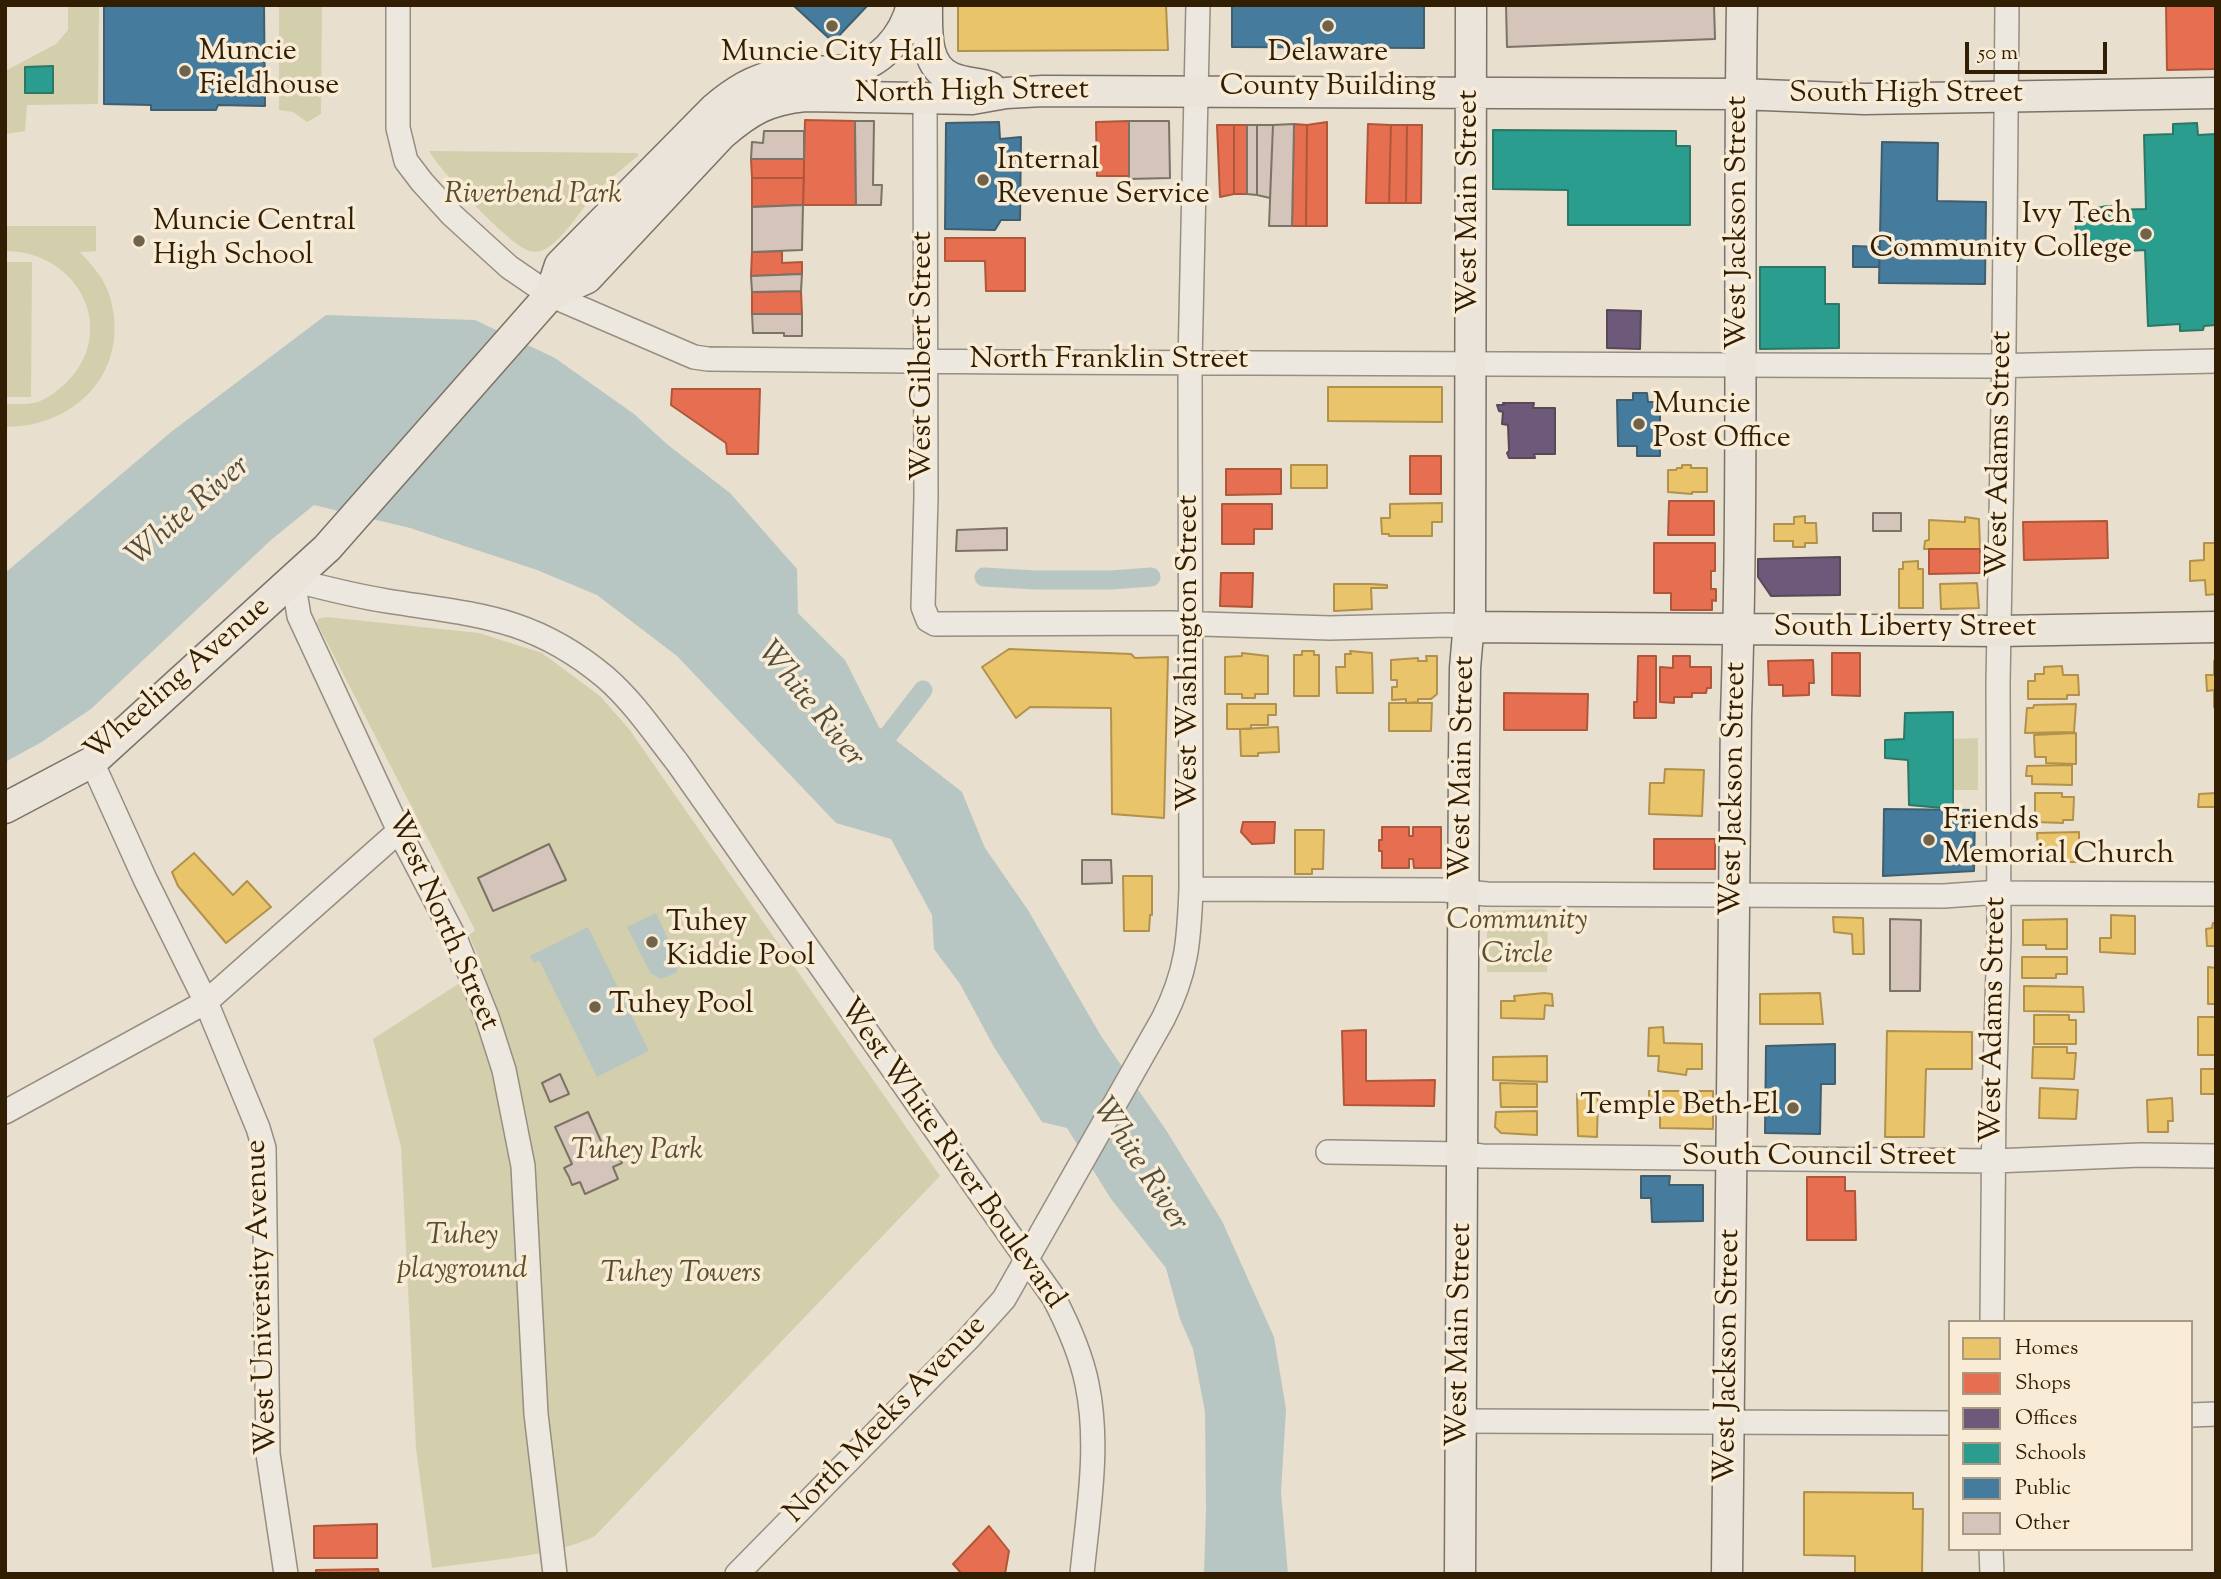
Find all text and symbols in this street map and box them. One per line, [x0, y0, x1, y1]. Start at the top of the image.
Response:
marker: Muncie City Hall [824, 18, 840, 34]
marker: Delaware County Building [1320, 18, 1336, 34]
scale bar [1969, 28, 2111, 72]
place label: Muncie Fieldhouse [199, 36, 339, 106]
place label: Muncie City Hall [721, 37, 943, 73]
place label: Delaware County Building [1220, 37, 1436, 107]
text: 50 m [1978, 39, 2018, 69]
marker: Muncie Fieldhouse [177, 63, 193, 79]
street label: North High Street [855, 74, 1089, 114]
street label: South High Street [1789, 78, 2023, 114]
street label: West Main Street [1453, 90, 1489, 314]
street label: West Jackson Street [1722, 96, 1758, 350]
place label: Internal Revenue Service [997, 145, 1210, 216]
marker: Internal Revenue Service [975, 172, 991, 188]
park label: Riverbend Park [444, 179, 622, 215]
place label: Ivy Tech Community College [1869, 199, 2132, 270]
place label: Muncie Central High School [153, 206, 356, 276]
marker: Ivy Tech Community College [2138, 226, 2154, 242]
street label: West Gilbert Street [907, 231, 943, 481]
marker: Muncie Central High School [131, 233, 147, 249]
street label: West Adams Street [1982, 330, 2022, 578]
street label: North Franklin Street [969, 344, 1249, 380]
place label: Muncie Post Office [1653, 389, 1791, 460]
marker: Muncie Post Office [1631, 416, 1647, 432]
water label: White River [120, 449, 260, 577]
street label: West Washington Street [1173, 495, 1209, 811]
street label: Wheeling Avenue [79, 591, 279, 771]
street label: South Liberty Street [1774, 612, 2036, 648]
water label: White River [747, 635, 871, 777]
street label: West Main Street [1445, 656, 1485, 880]
street label: West Jackson Street [1716, 661, 1756, 917]
place label: Friends Memorial Church [1943, 805, 2174, 876]
street label: West North Street [377, 807, 505, 1037]
marker: Friends Memorial Church [1921, 832, 1937, 848]
street label: West Adams Street [1976, 896, 2016, 1144]
park label: Community Circle [1447, 905, 1587, 976]
place label: Tuhey Kiddie Pool [666, 907, 815, 978]
marker: Tuhey Kiddie Pool [644, 934, 660, 950]
place label: Tuhey Pool [609, 989, 754, 1025]
street label: West White River Boulevard [829, 993, 1071, 1317]
marker: Tuhey Pool [587, 999, 603, 1015]
place label: Temple Beth-El [1580, 1090, 1779, 1126]
water label: White River [1081, 1092, 1195, 1240]
marker: Temple Beth-El [1785, 1100, 1801, 1116]
park label: Tuhey Park [571, 1135, 703, 1171]
street label: West University Avenue [241, 1139, 287, 1455]
street label: South Council Street [1682, 1141, 1956, 1177]
park label: Tuhey playground [397, 1220, 527, 1290]
street label: West Main Street [1442, 1223, 1482, 1447]
street label: West Jackson Street [1710, 1228, 1750, 1484]
park label: Tuhey Towers [601, 1258, 761, 1294]
street label: North Meeks Avenue [778, 1310, 996, 1532]
legend [1948, 1320, 2193, 1551]
text: Homes [2015, 1334, 2078, 1364]
text: Shops [2015, 1369, 2071, 1399]
text: Offices [2015, 1404, 2077, 1434]
text: Schools [2015, 1439, 2086, 1469]
text: Public [2015, 1474, 2071, 1504]
text: Other [2015, 1509, 2070, 1539]

